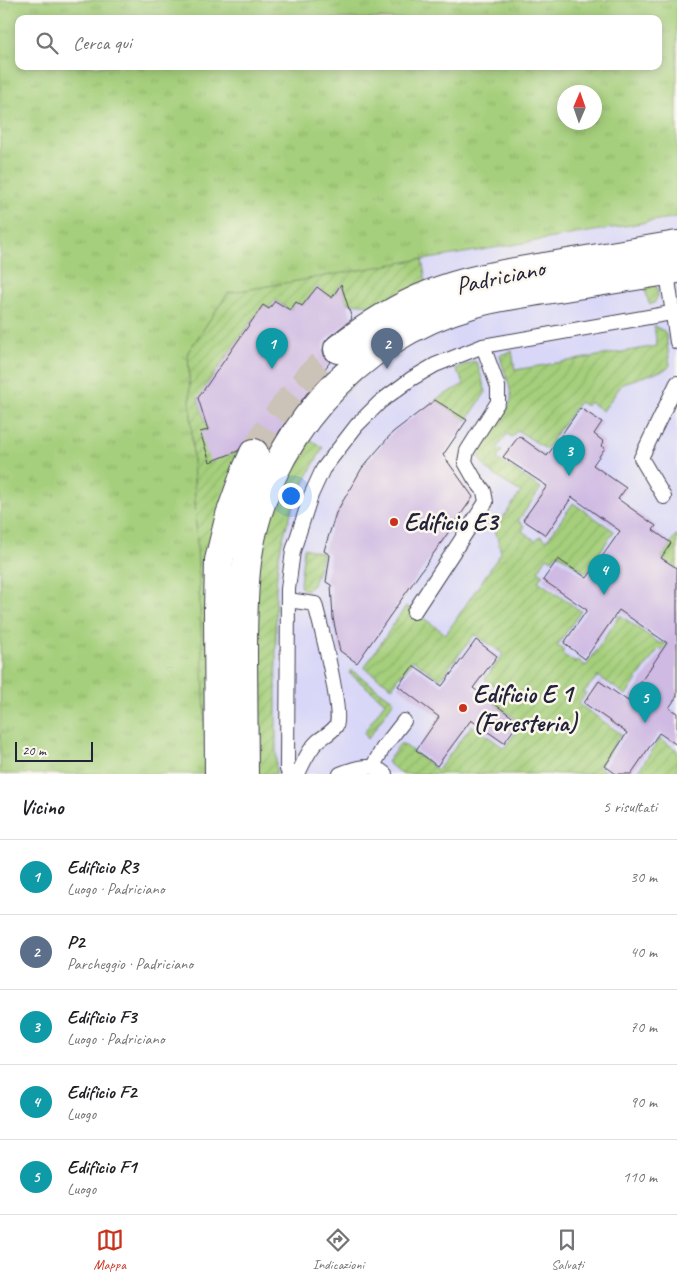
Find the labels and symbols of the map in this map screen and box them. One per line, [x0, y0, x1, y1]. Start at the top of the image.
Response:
north arrow [557, 85, 602, 130]
street label: Padriciano [453, 251, 550, 302]
pin: 1 [256, 328, 288, 369]
pin: 2 [371, 328, 403, 369]
pin: 3 [553, 435, 585, 476]
your location [278, 483, 304, 509]
place label: Edificio E3 [404, 506, 500, 538]
marker: Edificio E3 [388, 516, 400, 528]
pin: 4 [588, 554, 620, 595]
place label: Edificio E 1 (Foresteria) [473, 678, 578, 739]
pin: 5 [629, 682, 661, 723]
marker: Edificio E 1 (Foresteria) [457, 702, 469, 714]
scale bar [15, 739, 92, 762]

